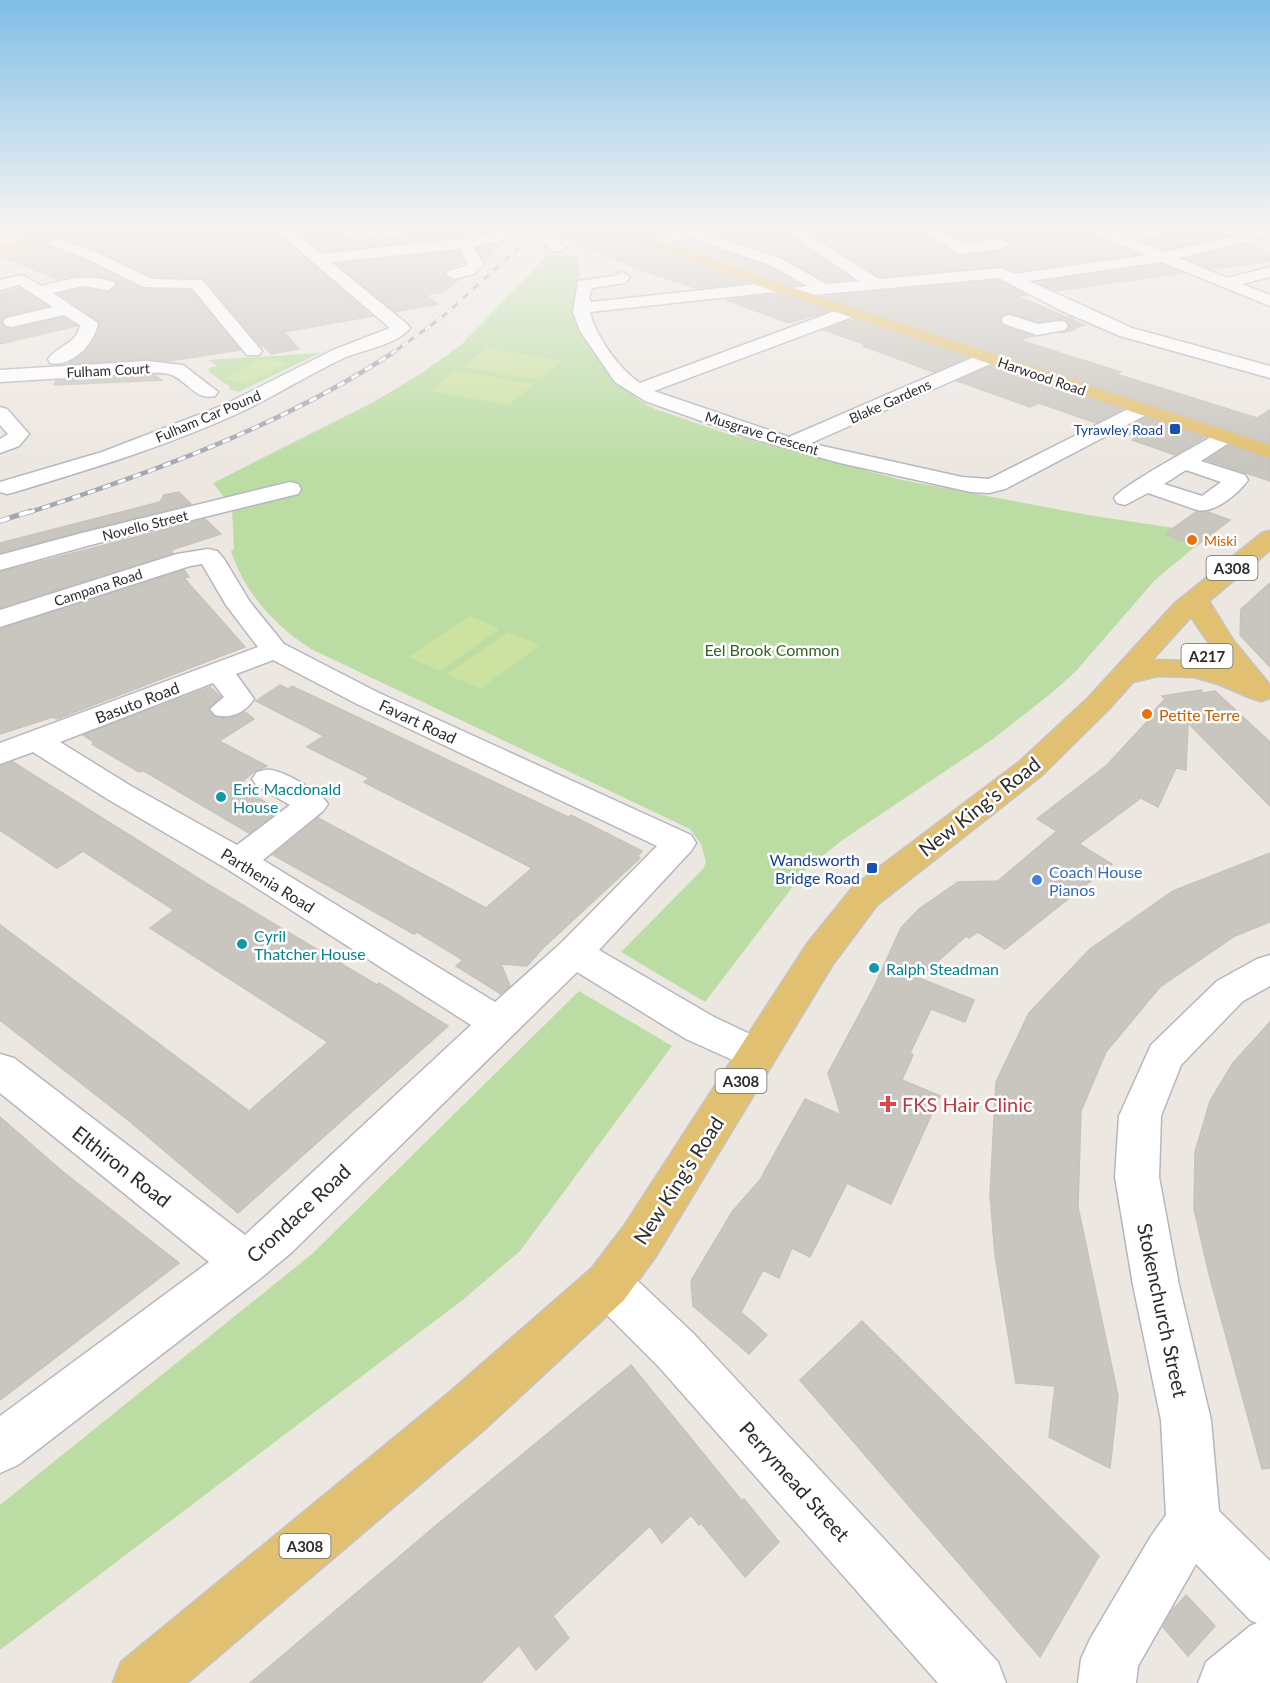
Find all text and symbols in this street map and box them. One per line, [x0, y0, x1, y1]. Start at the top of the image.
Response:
street label: Harwood Road [996, 353, 1088, 399]
street label: Fulham Court [66, 359, 150, 381]
street label: Blake Gardens [846, 375, 934, 427]
street label: Fulham Car Pound [153, 386, 263, 446]
street label: Musgrave Crescent [703, 408, 821, 458]
place label: Tyrawley Road [1074, 421, 1163, 438]
marker: Tyrawley Road [1168, 422, 1182, 436]
street label: Novello Street [100, 506, 190, 544]
place label: Miski [1204, 532, 1237, 549]
marker: Miski [1185, 533, 1199, 547]
road number: A308 [1206, 556, 1258, 580]
street label: Campana Road [52, 565, 144, 609]
park label: Eel Brook Common [704, 640, 840, 659]
road number: A217 [1182, 644, 1232, 668]
street label: Basuto Road [92, 677, 182, 727]
street label: Favart Road [376, 695, 460, 747]
place label: Petite Terre [1159, 705, 1240, 724]
marker: Petite Terre [1140, 707, 1154, 721]
street label: New King's Road [913, 751, 1045, 861]
place label: Eric Macdonald House [233, 779, 341, 816]
marker: Eric Macdonald House [214, 790, 228, 804]
street label: Parthenia Road [218, 844, 318, 916]
place label: Wandsworth Bridge Road [770, 850, 860, 887]
marker: Wandsworth Bridge Road [865, 861, 879, 875]
place label: Coach House Pianos [1049, 862, 1143, 899]
marker: Coach House Pianos [1030, 873, 1044, 887]
place label: Cyril Thatcher House [254, 926, 366, 963]
marker: Cyril Thatcher House [235, 937, 249, 951]
place label: Ralph Steadman [886, 959, 999, 978]
marker: Ralph Steadman [867, 961, 881, 975]
road number: A308 [716, 1069, 766, 1093]
place label: FKS Hair Clinic [902, 1092, 1033, 1116]
marker: FKS Hair Clinic [879, 1095, 897, 1113]
street label: New King's Road [628, 1112, 728, 1248]
street label: Elthiron Road [68, 1120, 176, 1212]
street label: Crondace Road [241, 1159, 355, 1267]
street label: Stokenchurch Street [1133, 1221, 1193, 1399]
street label: Perrymead Street [735, 1416, 855, 1546]
road number: A308 [280, 1534, 330, 1558]

